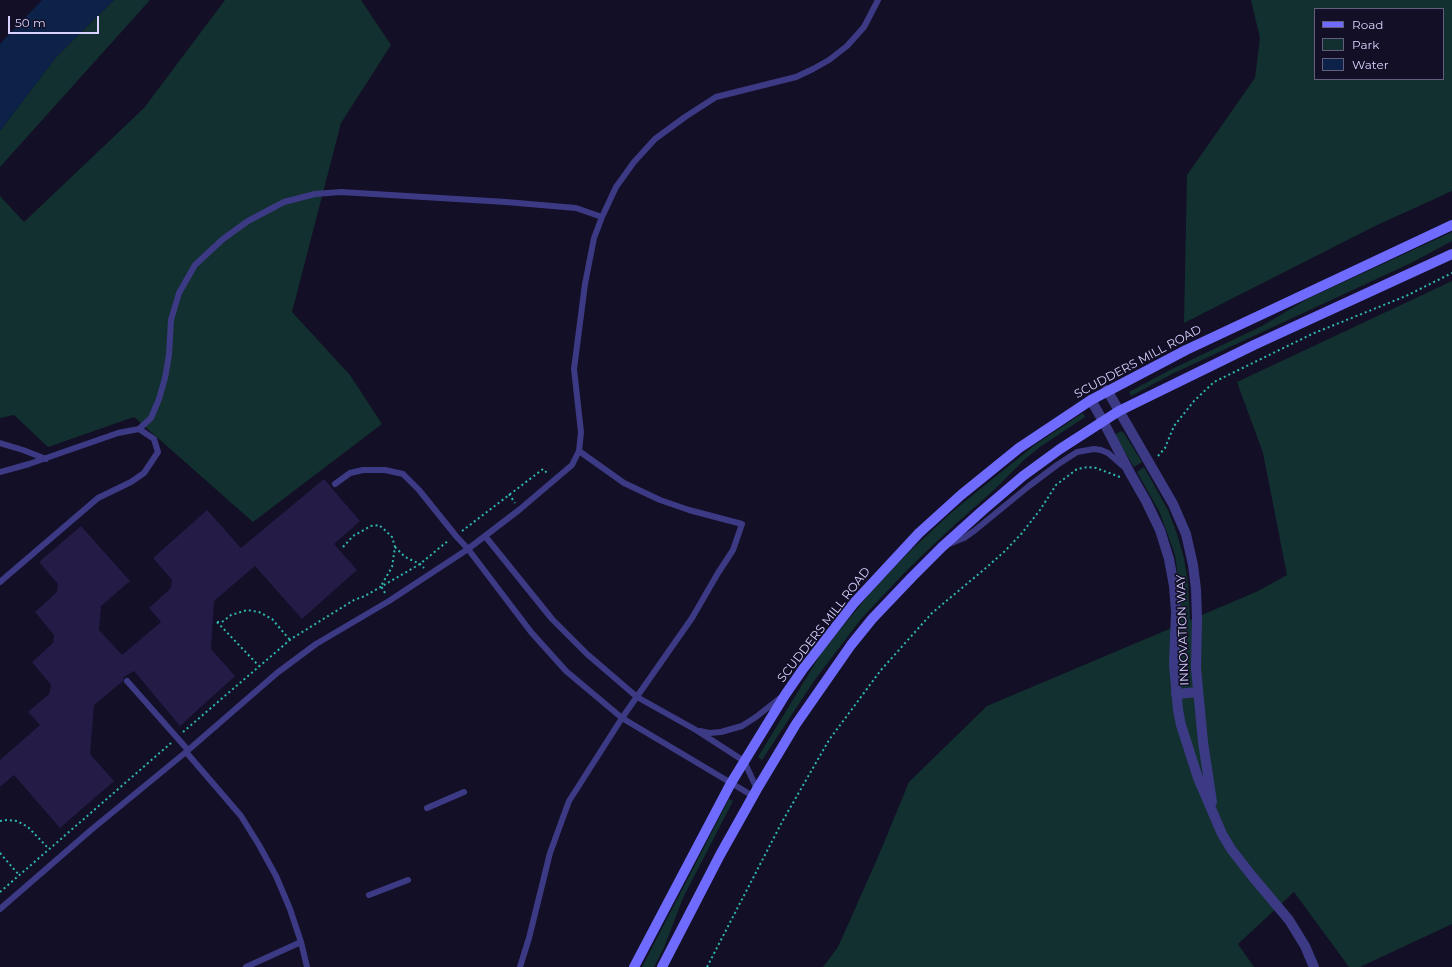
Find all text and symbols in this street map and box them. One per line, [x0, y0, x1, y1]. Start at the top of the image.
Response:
scale bar [10, 8, 101, 34]
legend [1314, 8, 1444, 80]
text: 50 m [15, 15, 46, 30]
text: Road [1352, 17, 1383, 32]
text: Park [1352, 37, 1379, 52]
text: Water [1352, 57, 1388, 72]
street label: SCUDDERS MILL ROAD [1072, 322, 1204, 402]
street label: SCUDDERS MILL ROAD [775, 565, 873, 685]
street label: INNOVATION WAY [1174, 574, 1192, 686]

